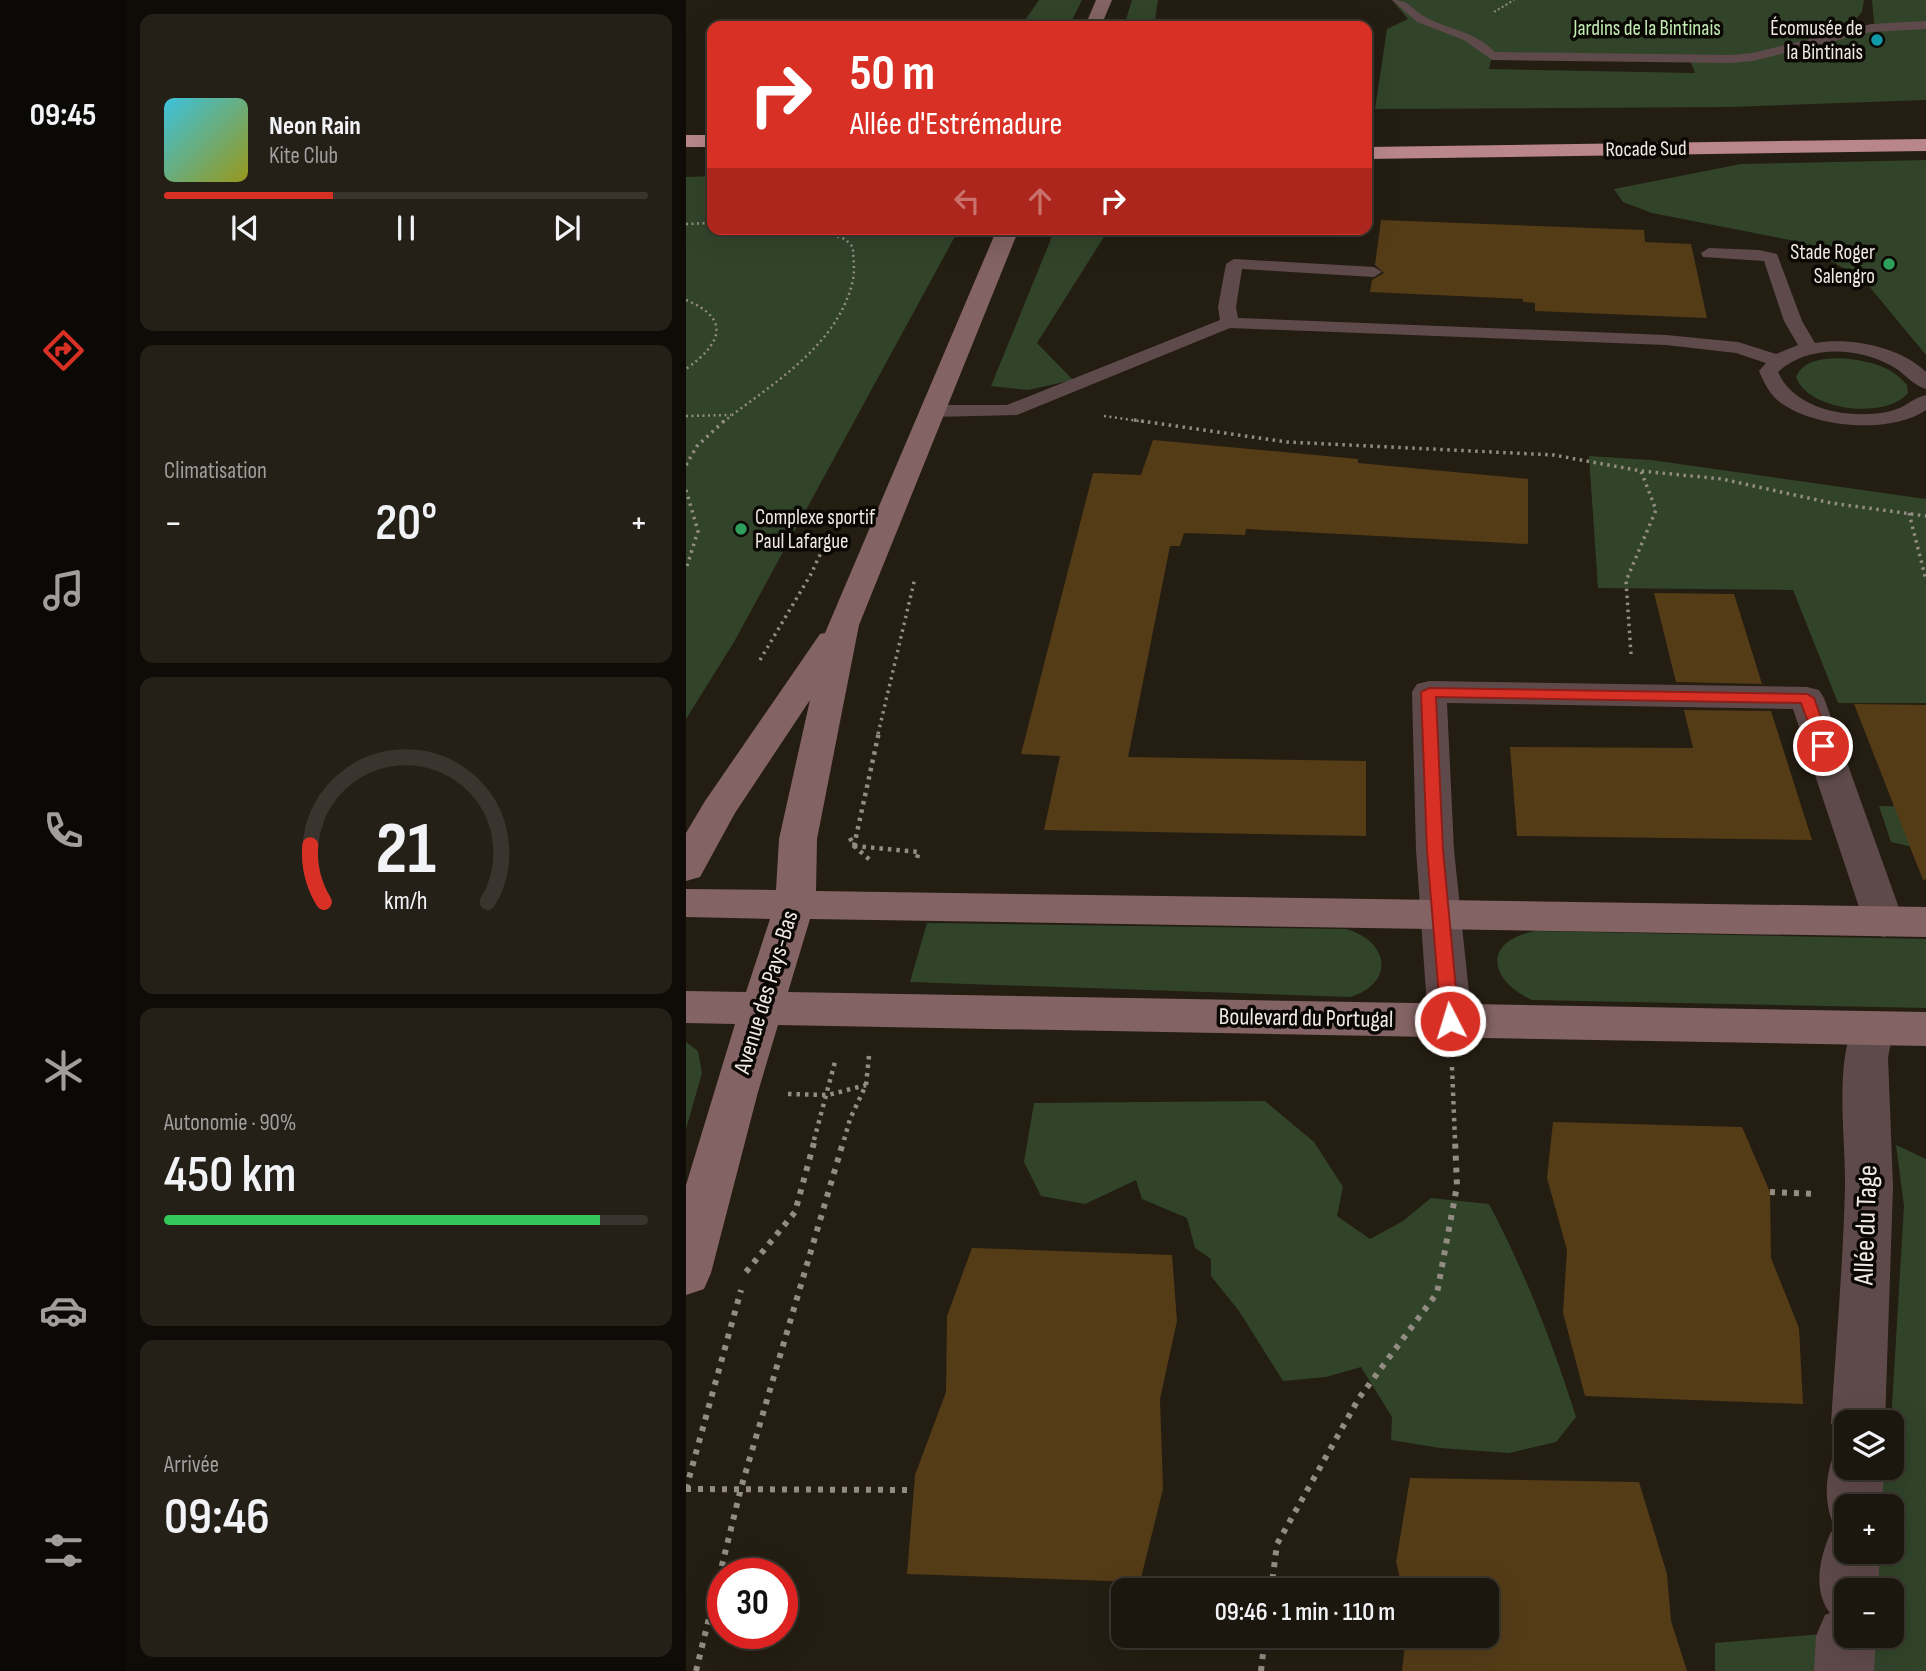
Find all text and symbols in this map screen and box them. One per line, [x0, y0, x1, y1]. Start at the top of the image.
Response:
park label: Jardins de la Bintinais [1572, 16, 1721, 41]
place label: Écomusée de la Bintinais [1770, 16, 1863, 65]
marker: Écomusée de la Bintinais [1869, 32, 1885, 48]
text: 50 m [850, 45, 935, 104]
icon: right [735, 49, 826, 140]
text: 09:45 [30, 96, 96, 135]
text: Allée d'Estrémadure [850, 105, 1062, 144]
text: Neon Rain [269, 111, 361, 142]
street label: Rocade Sud [1605, 136, 1687, 162]
text: Kite Club [269, 142, 338, 170]
icon: left [948, 182, 986, 220]
icon: ahead [1021, 182, 1059, 220]
icon: right [1094, 182, 1132, 220]
icon: previous [226, 209, 264, 247]
icon: pause [387, 209, 425, 247]
icon: next [548, 209, 586, 247]
place label: Stade Roger Salengro [1790, 240, 1875, 289]
marker: Stade Roger Salengro [1881, 256, 1897, 272]
icon: directions [39, 326, 88, 375]
text: Climatisation [164, 457, 267, 485]
text: 20° [375, 492, 437, 555]
text: − [164, 501, 183, 546]
text: + [629, 501, 648, 546]
place label: Complexe sportif Paul Lafargue [755, 505, 876, 554]
marker: Complexe sportif Paul Lafargue [733, 521, 749, 537]
icon: music [39, 566, 88, 615]
pin [1793, 716, 1853, 776]
icon: arrive [1804, 727, 1842, 765]
icon: phone [39, 806, 88, 855]
text: 21 [376, 806, 436, 894]
text: km/h [384, 885, 428, 916]
street label: Avenue des Pays-Bas [727, 907, 805, 1078]
position arrow [1413, 984, 1487, 1058]
street label: Boulevard du Portugal [1218, 1002, 1394, 1034]
icon: climate [39, 1046, 88, 1095]
text: Autonomie · 90% [164, 1109, 297, 1137]
text: 450 km [164, 1144, 297, 1207]
street label: Allée du Tage [1847, 1164, 1885, 1287]
icon: car [39, 1286, 88, 1335]
map controls [1834, 1410, 1904, 1648]
button: layers [1834, 1410, 1904, 1480]
text: Arrivée [164, 1451, 219, 1479]
text: 09:46 [164, 1486, 270, 1549]
button: + [1834, 1494, 1904, 1564]
icon: filters [39, 1526, 88, 1575]
speed limit sign: 30 [707, 1558, 798, 1649]
button: − [1834, 1578, 1904, 1648]
text: 09:46 · 1 min · 110 m [1215, 1597, 1395, 1628]

